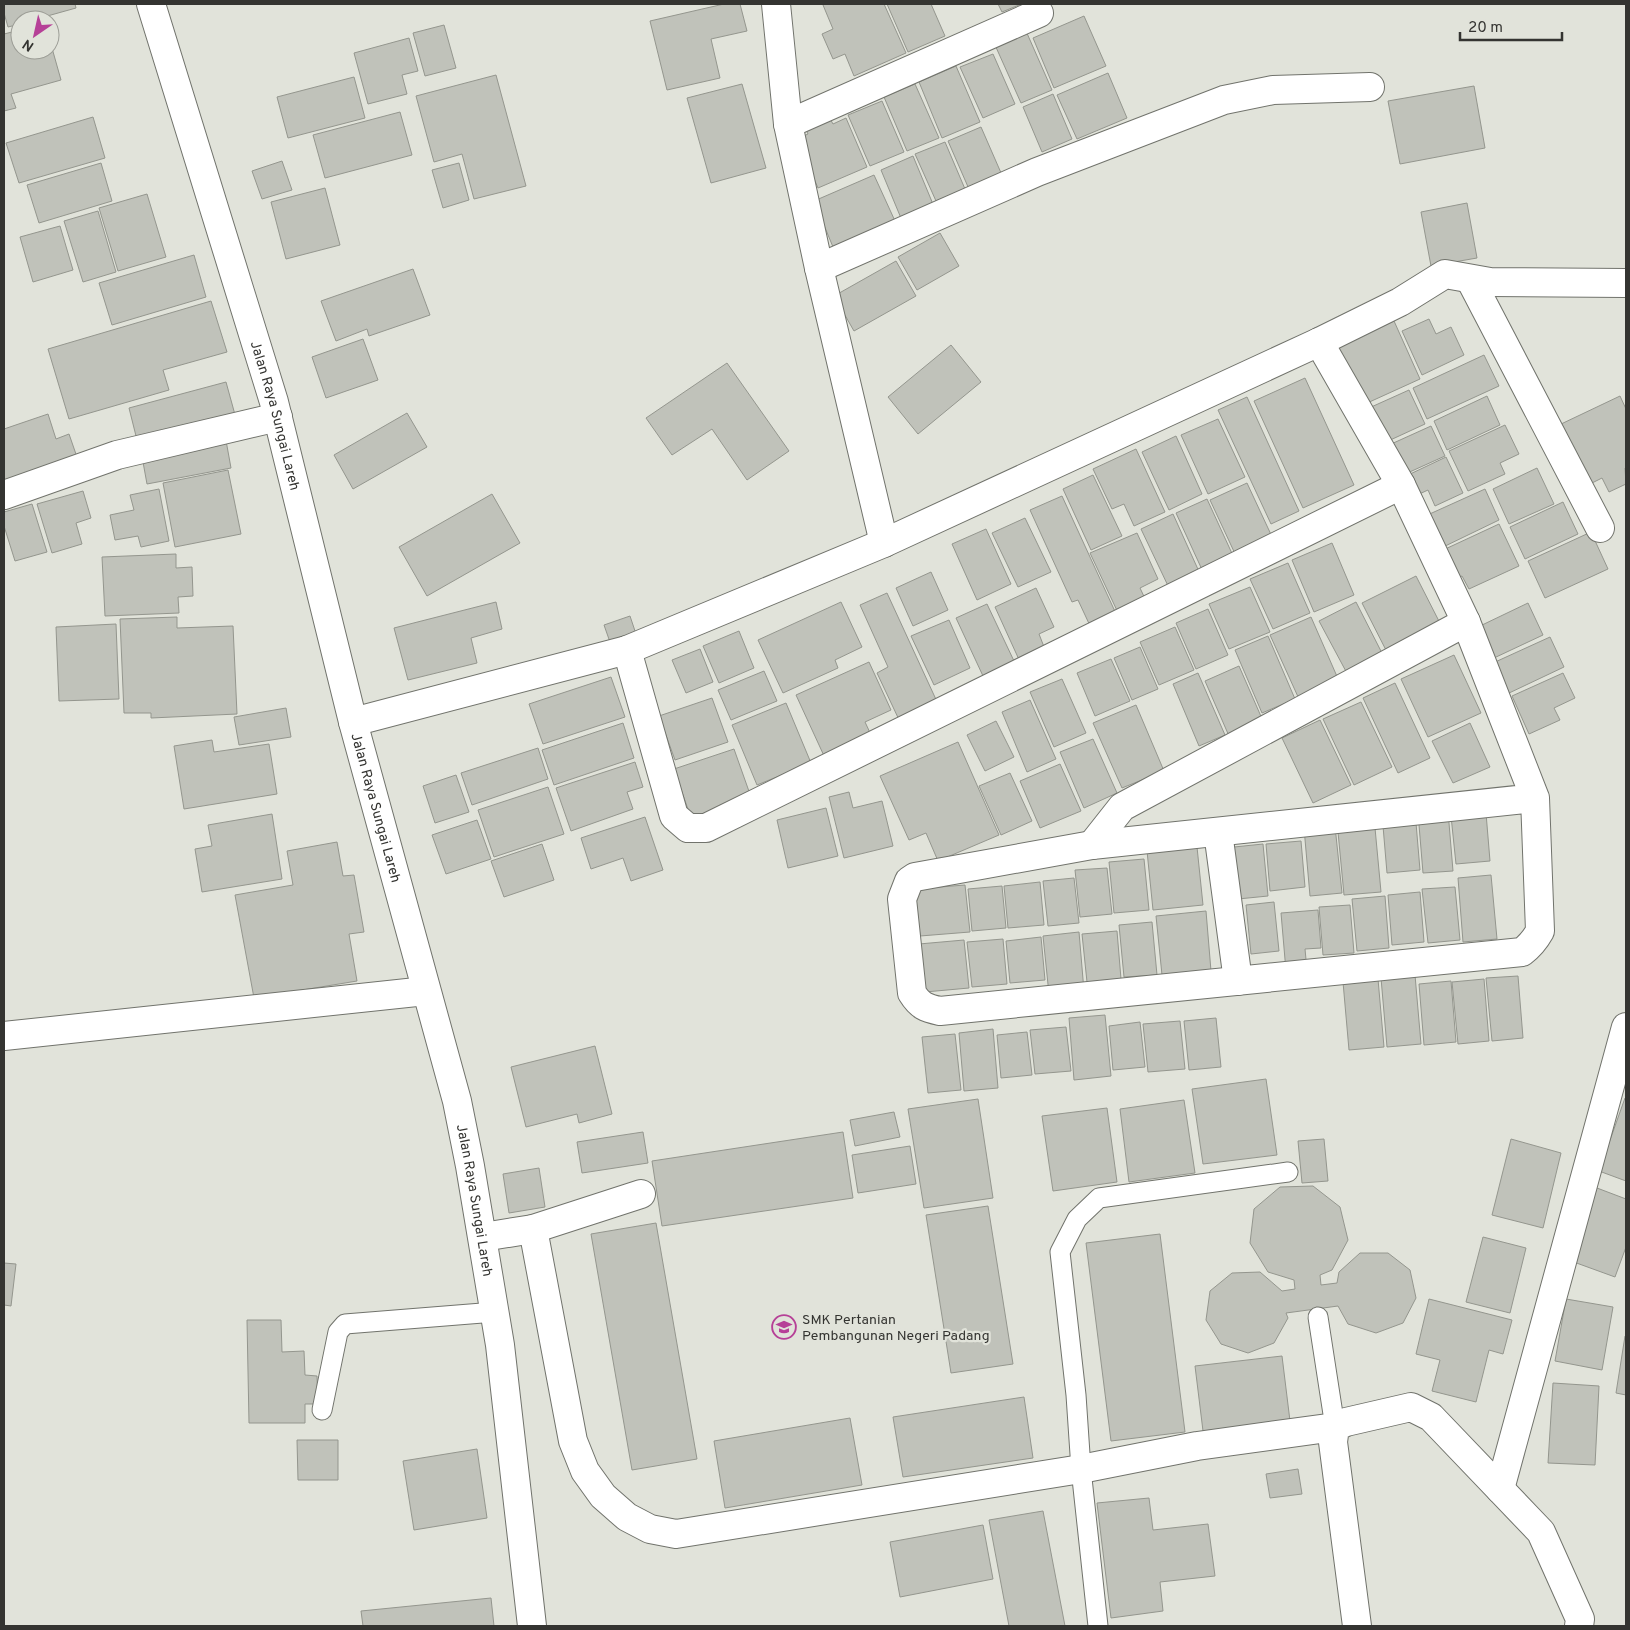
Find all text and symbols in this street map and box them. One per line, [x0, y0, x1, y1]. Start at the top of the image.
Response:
north arrow [10, 10, 60, 60]
scale bar [1460, 10, 1562, 42]
text: 20 m [1468, 19, 1503, 38]
text: N [20, 35, 37, 54]
street label: Jalan Raya Sungai Lareh [246, 339, 303, 492]
street label: Jalan Raya Sungai Lareh [346, 731, 404, 885]
street label: Jalan Raya Sungai Lareh [452, 1123, 495, 1278]
place label: SMK Pertanian Pembangunan Negeri Padang [802, 1312, 990, 1345]
school or university icon: SMK Pertanian Pembangunan Negeri Padang [771, 1314, 797, 1340]

